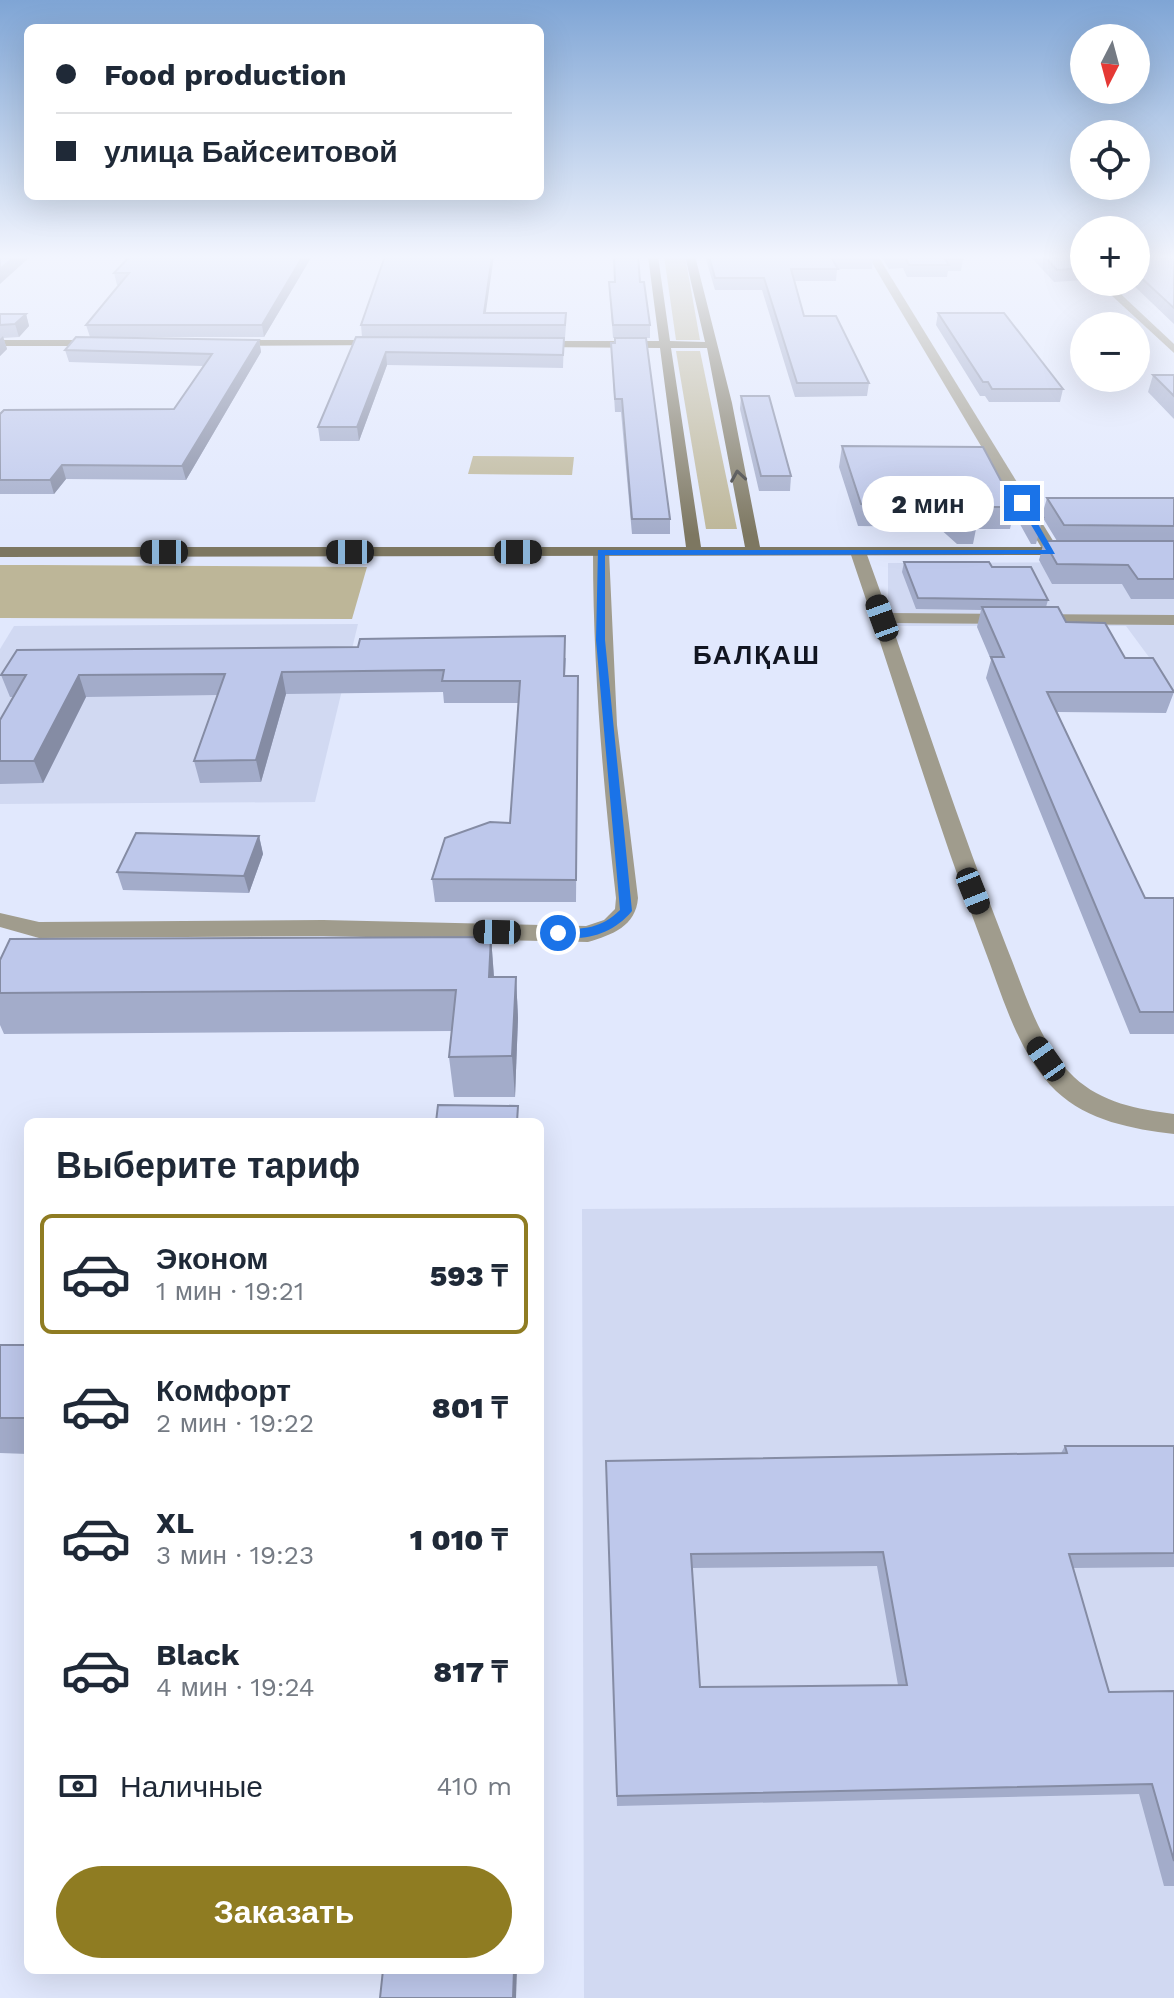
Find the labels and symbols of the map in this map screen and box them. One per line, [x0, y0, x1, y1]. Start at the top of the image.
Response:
north arrow [1070, 24, 1150, 104]
one-way arrow [730, 469, 747, 483]
callout: 2 мин [862, 475, 994, 531]
route end [1004, 485, 1040, 521]
car [140, 540, 188, 564]
car [326, 540, 374, 564]
car [494, 540, 542, 564]
car [863, 591, 901, 645]
district label: БАЛҚАШ [693, 640, 821, 670]
car [953, 864, 993, 918]
route start [540, 915, 576, 951]
car [473, 920, 521, 944]
car [1022, 1032, 1070, 1086]

